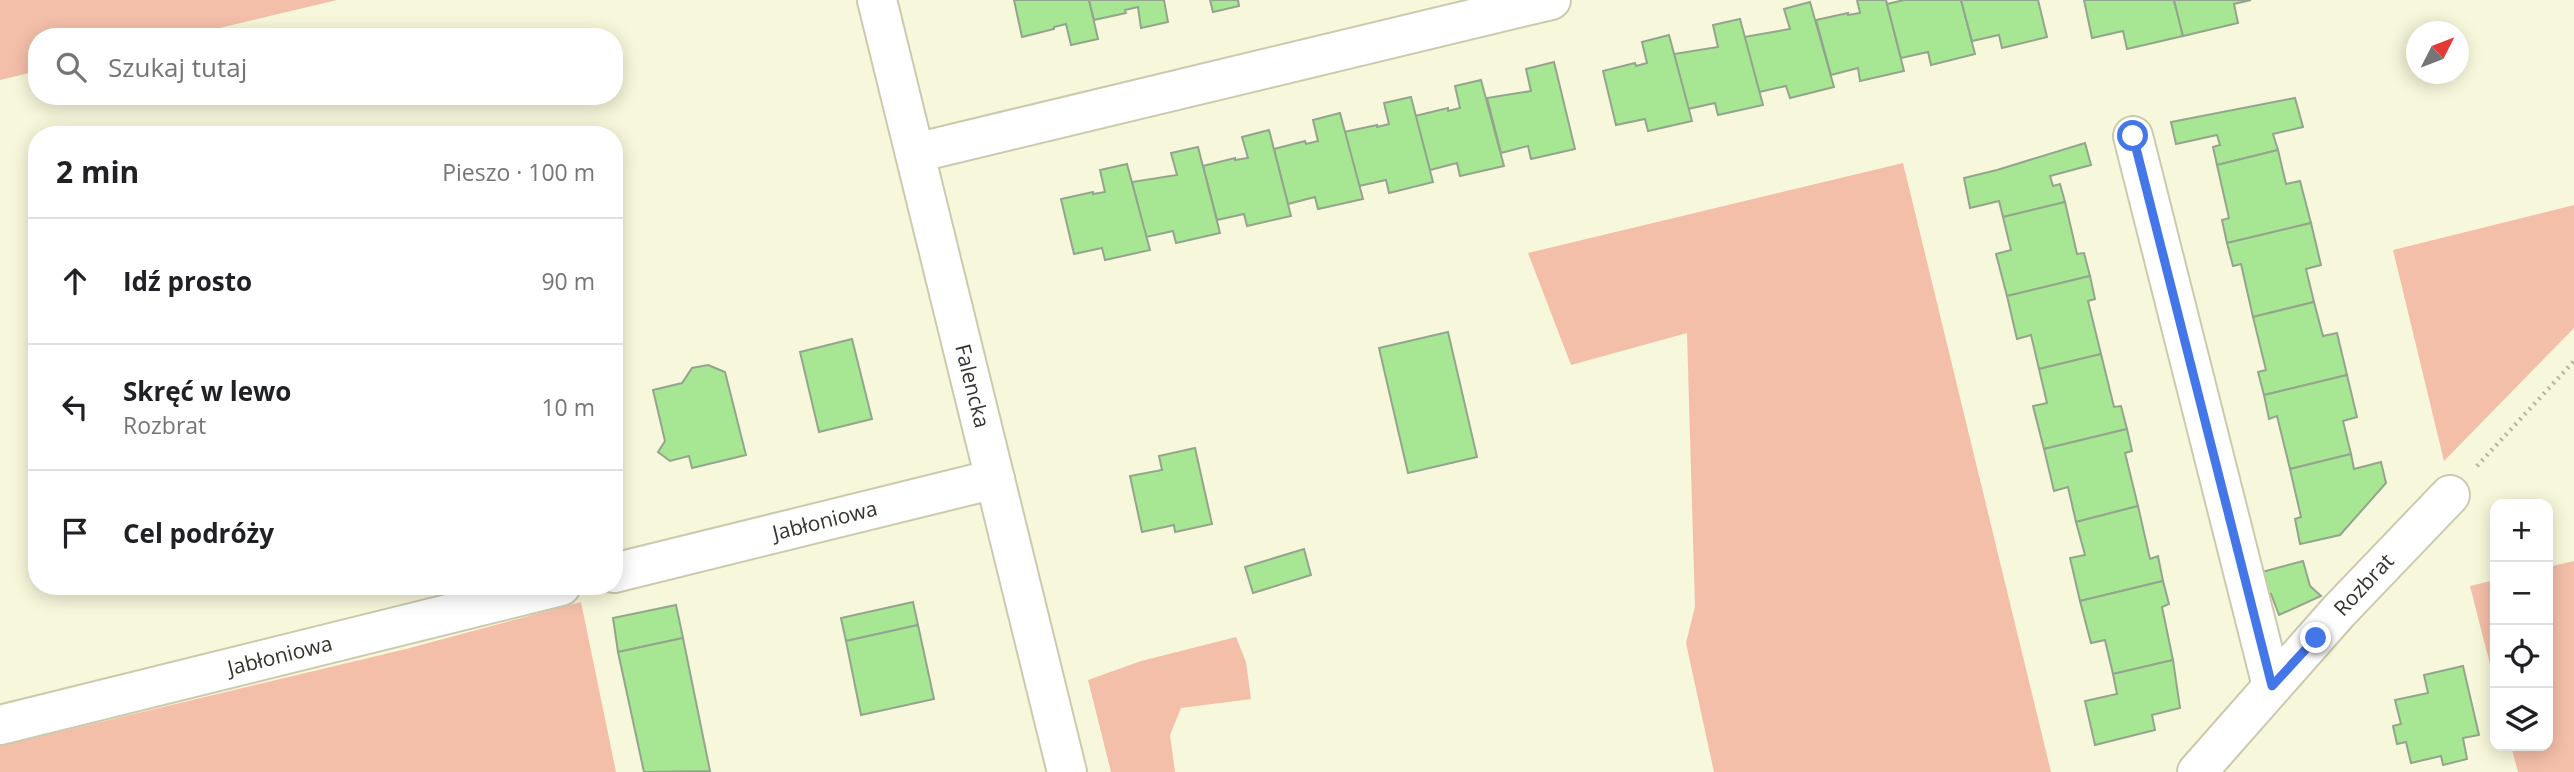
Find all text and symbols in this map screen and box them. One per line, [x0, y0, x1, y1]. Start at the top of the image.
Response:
north arrow [2406, 21, 2469, 84]
search box [28, 28, 623, 105]
icon: search [52, 48, 90, 86]
text: Szukaj tutaj [108, 49, 247, 85]
route start [2117, 120, 2148, 151]
text: 2 min [56, 151, 139, 192]
text: Pieszo · 100 m [442, 156, 595, 188]
icon: ahead [56, 262, 94, 300]
text: Idź prosto [123, 263, 252, 299]
text: 90 m [541, 265, 595, 297]
street label: Falencka [949, 341, 997, 431]
text: Skręć w lewo [123, 373, 291, 409]
icon: left [56, 388, 94, 426]
text: 10 m [541, 391, 595, 423]
text: Rozbrat [123, 409, 206, 441]
street label: Jabłoniowa [768, 494, 880, 547]
map controls [2490, 499, 2553, 751]
button: + [2490, 499, 2553, 562]
icon: arrive [56, 514, 94, 552]
text: Cel podróży [123, 515, 274, 551]
street label: Rozbrat [2327, 547, 2399, 622]
button: − [2490, 562, 2553, 625]
route end [2300, 622, 2331, 653]
button: locate [2490, 625, 2553, 688]
street label: Jabłoniowa [223, 629, 335, 682]
button: layers [2490, 688, 2553, 751]

